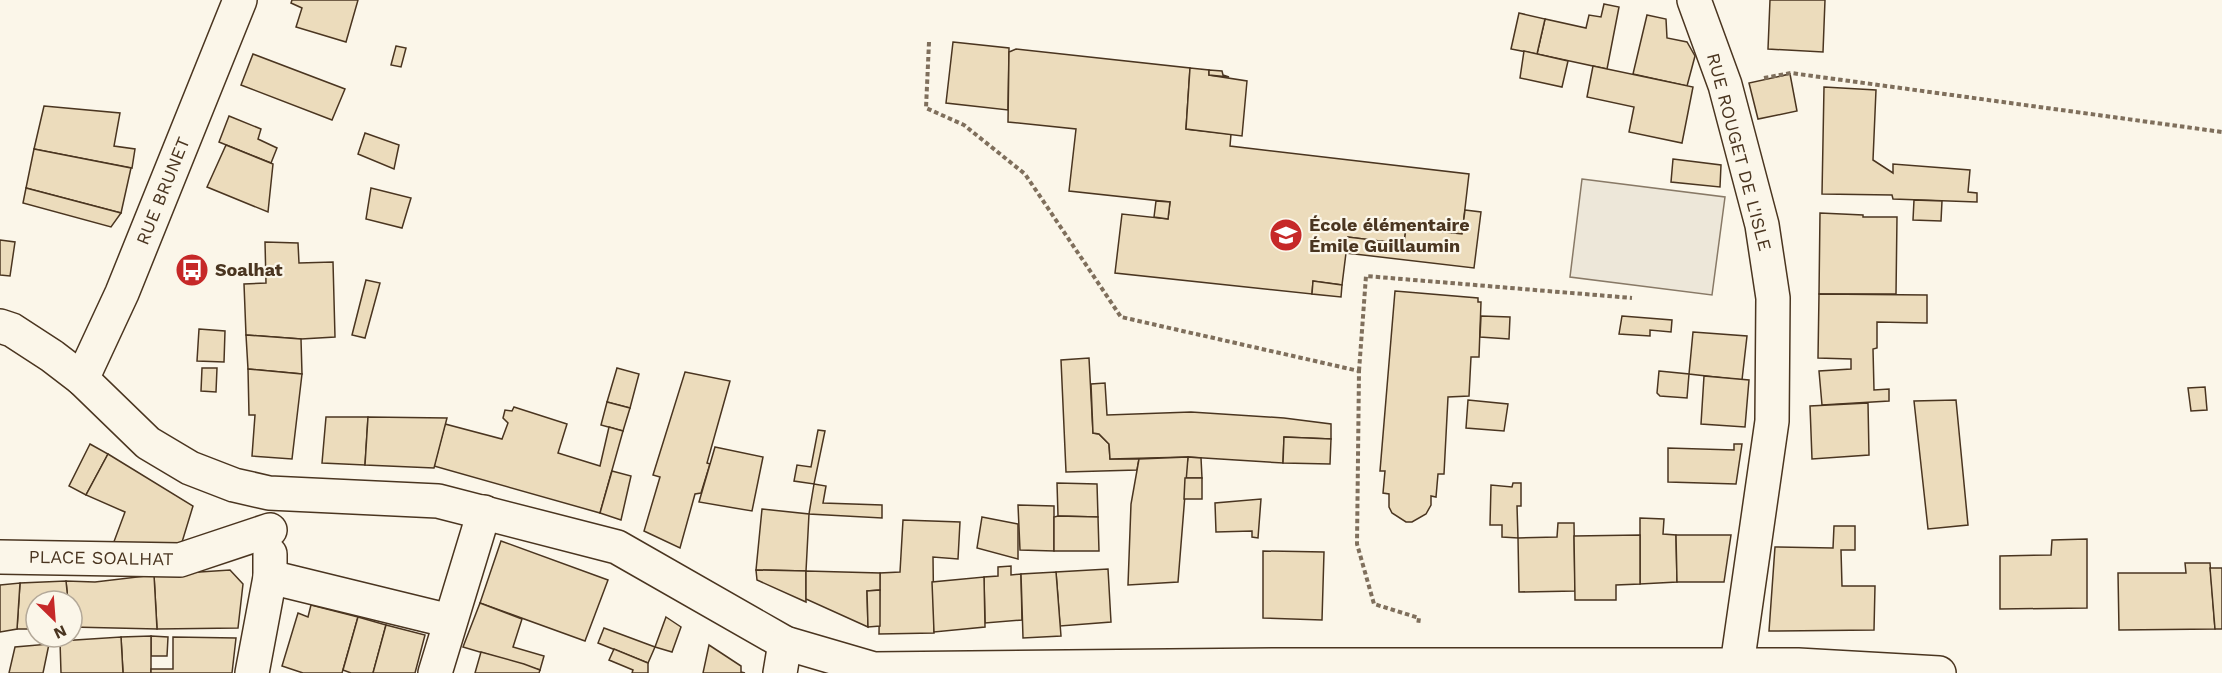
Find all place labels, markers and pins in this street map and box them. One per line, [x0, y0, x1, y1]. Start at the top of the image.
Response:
place label: École élémentaire Émile Guillaumin [1309, 214, 1470, 256]
school or university icon: École élémentaire Émile Guillaumin [1268, 217, 1304, 253]
bus stop icon: Soalhat [174, 252, 210, 288]
place label: Soalhat [215, 259, 283, 280]

